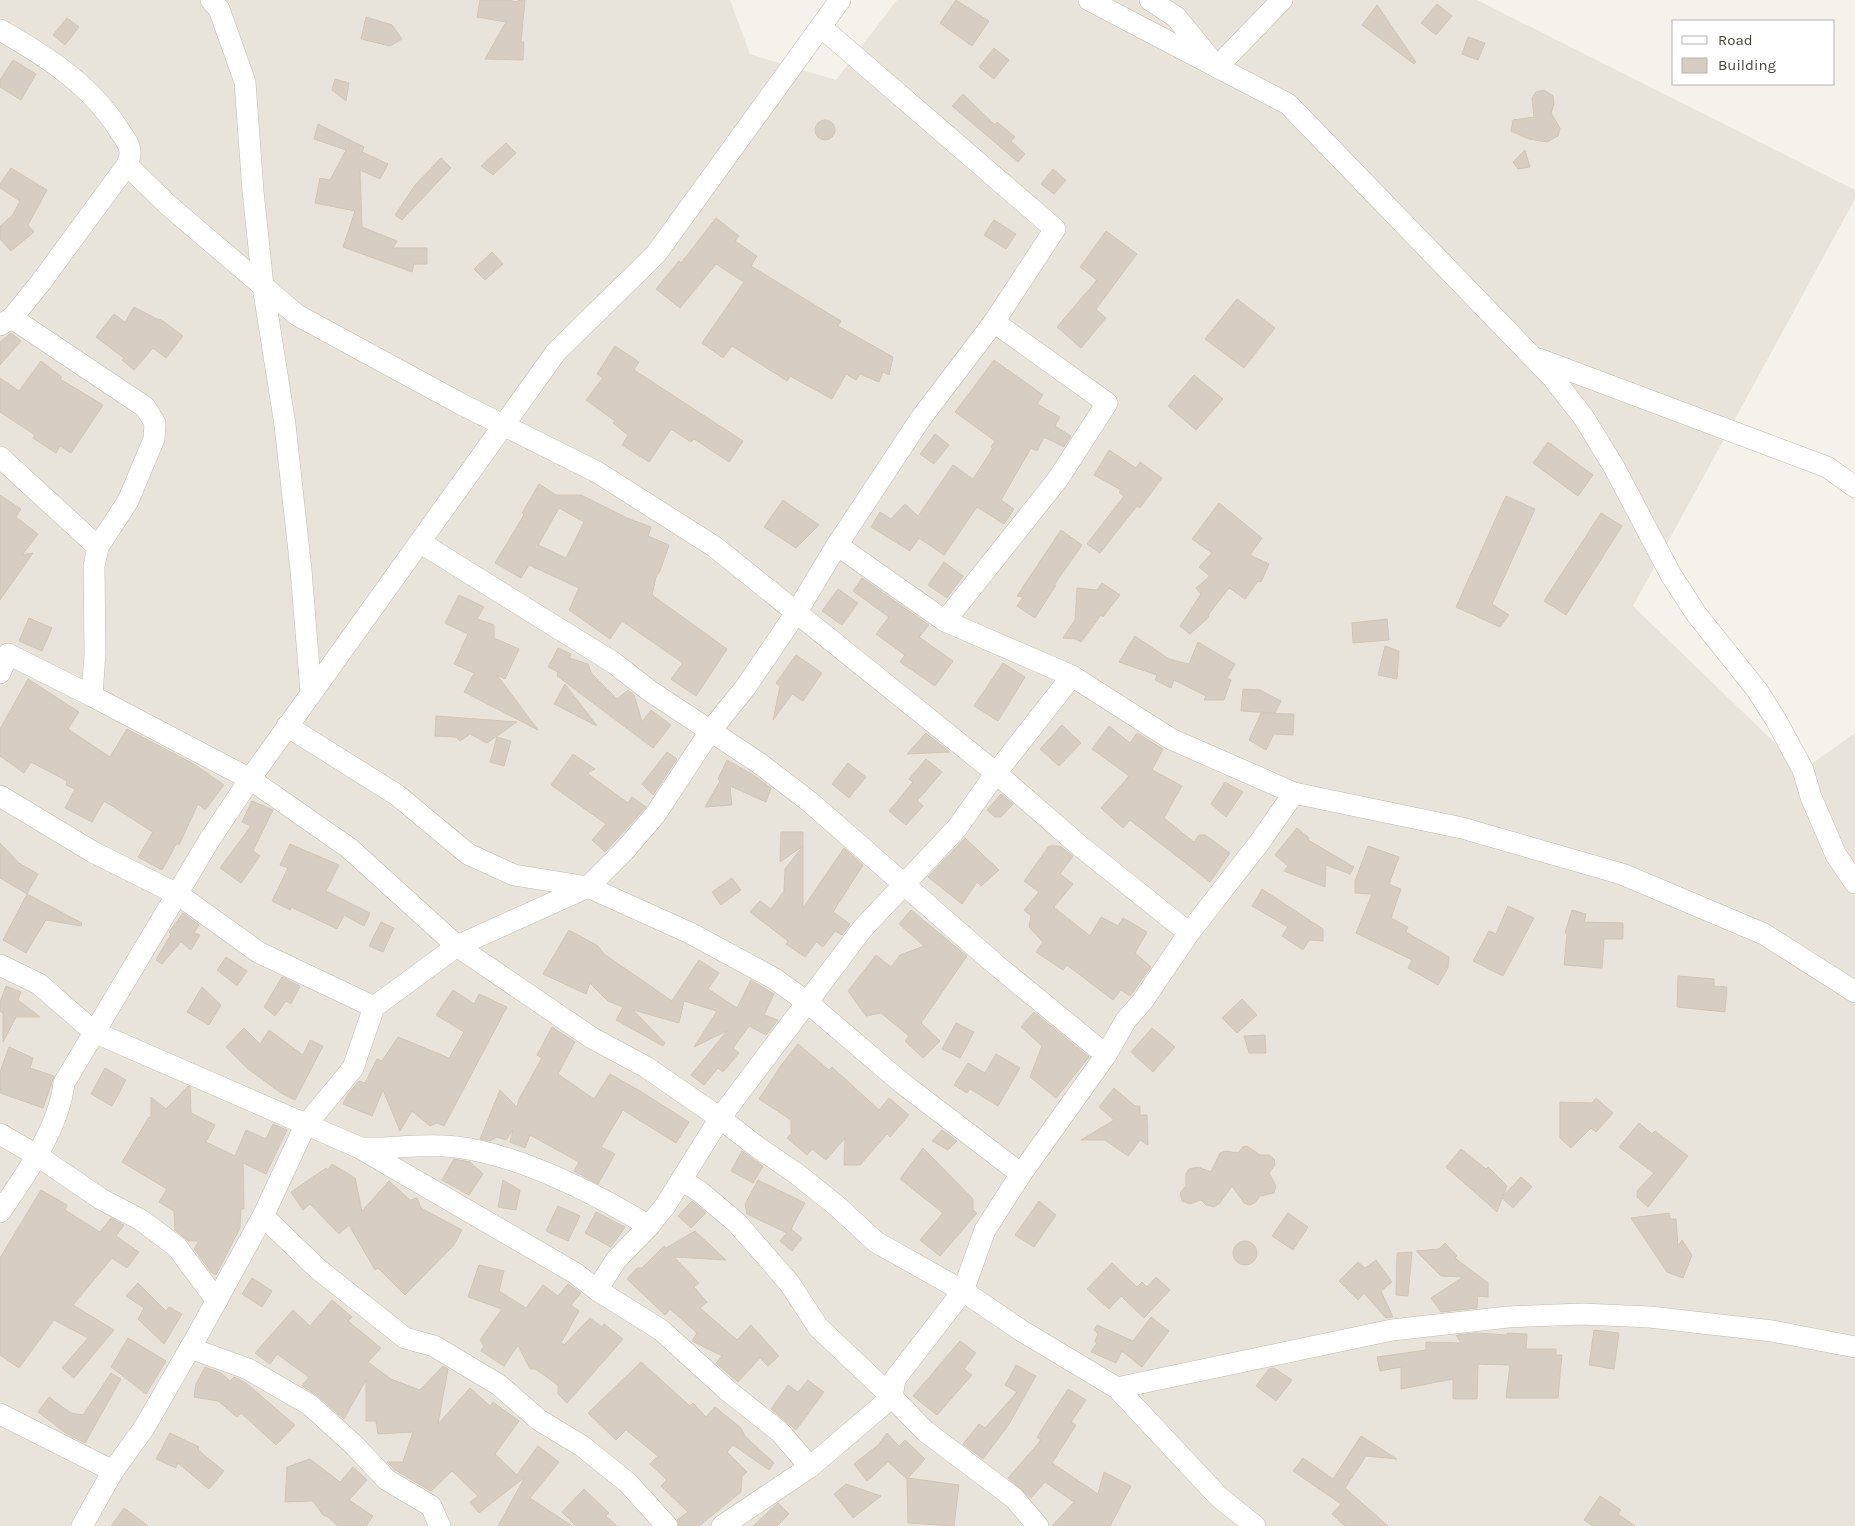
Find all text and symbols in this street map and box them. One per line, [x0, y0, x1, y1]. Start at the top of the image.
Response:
legend [1672, 20, 1835, 85]
text: Road [1718, 31, 1753, 49]
text: Building [1718, 56, 1776, 74]

